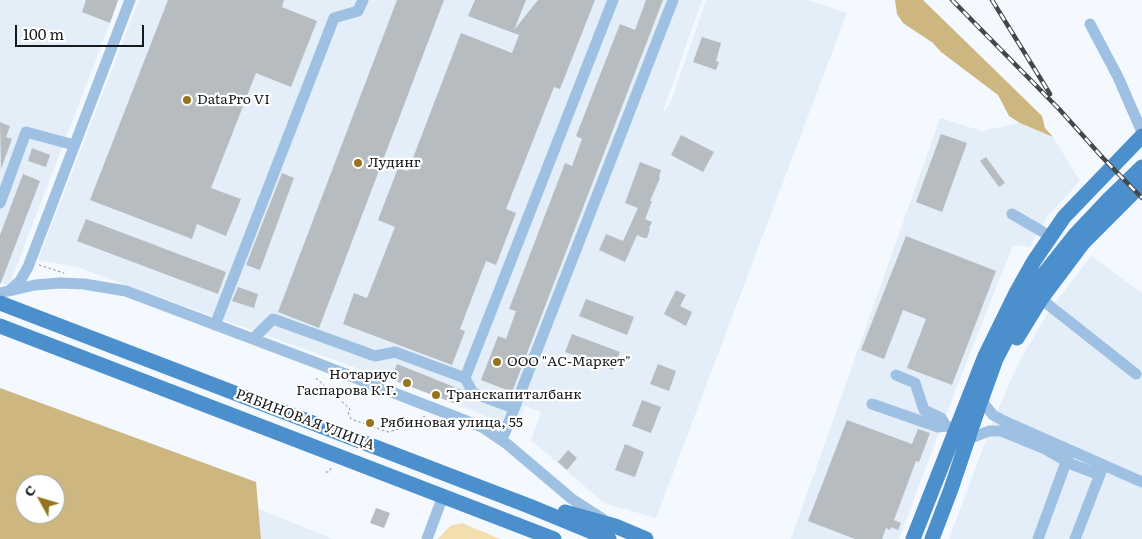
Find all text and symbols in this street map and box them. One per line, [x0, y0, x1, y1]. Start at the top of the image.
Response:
scale bar [18, 15, 146, 47]
text: 100 m [23, 22, 64, 45]
place label: DataPro VI [197, 92, 270, 108]
marker: DataPro VI [181, 94, 193, 106]
place label: Лудинг [368, 155, 421, 171]
marker: Лудинг [352, 157, 364, 169]
place label: ООО "АС-Маркет" [507, 354, 631, 370]
marker: ООО "АС-Маркет" [491, 356, 503, 368]
place label: Нотариус Гаспарова К.Г. [296, 367, 397, 400]
marker: Нотариус Гаспарова К.Г. [401, 377, 413, 389]
street label: РЯБИНОВАЯ УЛИЦА [233, 386, 377, 454]
place label: Транскапиталбанк [446, 387, 582, 403]
marker: Транскапиталбанк [430, 389, 442, 401]
place label: Рябиновая улица, 55 [380, 415, 523, 431]
marker: Рябиновая улица, 55 [364, 417, 376, 429]
north arrow [15, 474, 65, 524]
text: С [18, 480, 40, 500]

